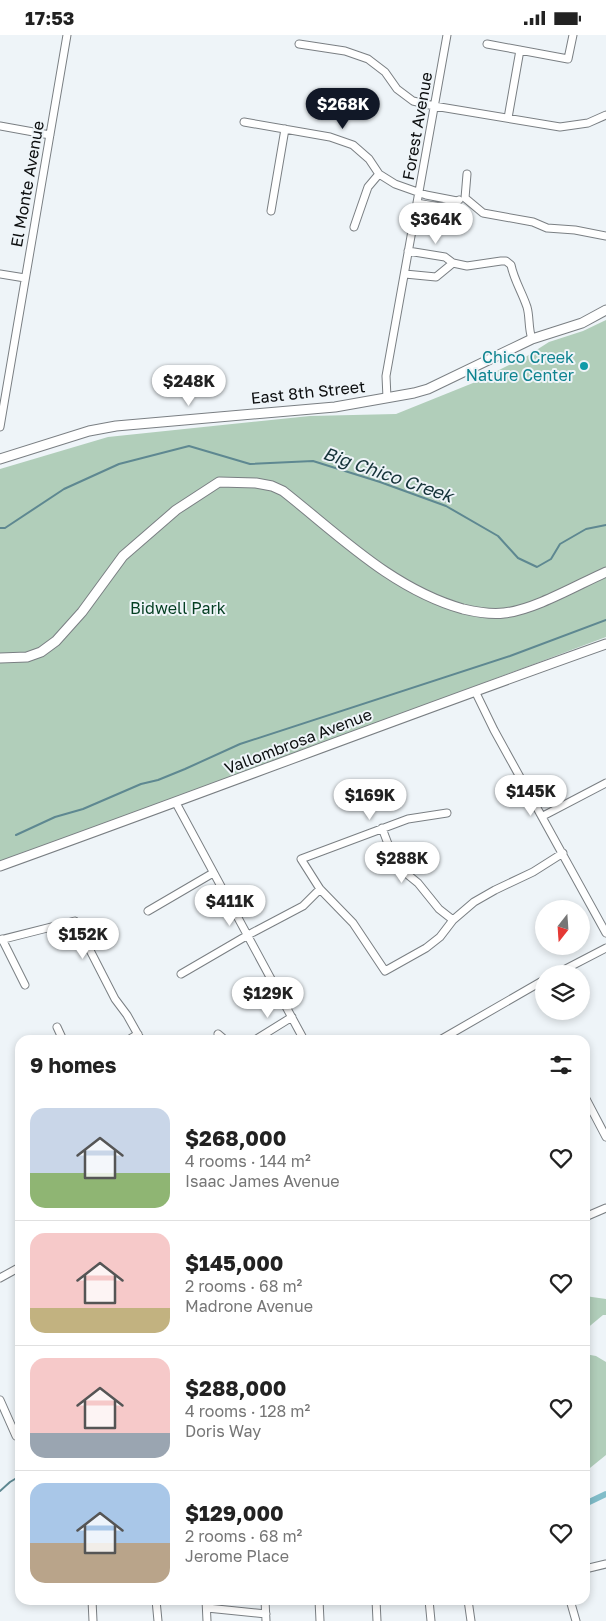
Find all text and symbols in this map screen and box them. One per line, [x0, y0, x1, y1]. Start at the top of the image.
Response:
text: 17:53 [25, 6, 74, 29]
street label: Forest Avenue [398, 70, 436, 182]
pin: $268K [308, 87, 378, 130]
text: $268K [317, 94, 369, 114]
street label: El Monte Avenue [6, 119, 48, 249]
pin: $364K [401, 203, 471, 245]
text: $364K [410, 209, 462, 229]
place label: Chico Creek Nature Center [466, 347, 574, 385]
marker: Chico Creek Nature Center [578, 360, 590, 372]
pin: $248K [154, 365, 224, 407]
text: $248K [163, 371, 215, 391]
street label: East 8th Street [250, 376, 366, 408]
water label: Big Chico Creek [321, 442, 458, 507]
park label: Bidwell Park [130, 598, 226, 618]
street label: Vallombrosa Avenue [222, 704, 374, 778]
pin: $145K [496, 775, 566, 817]
pin: $169K [335, 779, 405, 821]
text: $145K [506, 781, 556, 801]
text: $169K [345, 785, 395, 805]
pin: $288K [367, 841, 437, 884]
text: $288K [376, 848, 428, 868]
pin: $411K [195, 885, 265, 927]
text: $411K [206, 891, 254, 911]
north arrow [535, 900, 590, 955]
map controls [535, 900, 590, 1020]
pin: $152K [48, 917, 118, 960]
text: $152K [58, 924, 108, 944]
button: layers [535, 965, 590, 1020]
pin: $129K [233, 977, 303, 1019]
text: $129K [243, 983, 293, 1003]
icon: filters [547, 1051, 575, 1079]
text: 9 homes [30, 1052, 116, 1078]
text: $268,000 [185, 1125, 286, 1151]
icon: home [70, 1128, 130, 1188]
icon: heart [547, 1144, 575, 1172]
text: 4 rooms · 144 m² [185, 1151, 311, 1171]
text: Isaac James Avenue [185, 1171, 340, 1191]
text: $145,000 [185, 1250, 284, 1276]
icon: home [70, 1253, 130, 1313]
icon: heart [547, 1269, 575, 1297]
text: 2 rooms · 68 m² [185, 1276, 302, 1296]
text: Madrone Avenue [185, 1296, 313, 1316]
text: $288,000 [185, 1375, 286, 1401]
icon: home [70, 1378, 130, 1438]
icon: heart [547, 1394, 575, 1422]
text: 4 rooms · 128 m² [185, 1401, 310, 1421]
text: Doris Way [185, 1421, 261, 1441]
text: $129,000 [185, 1500, 284, 1526]
icon: home [70, 1503, 130, 1563]
icon: heart [547, 1519, 575, 1547]
text: 2 rooms · 68 m² [185, 1526, 302, 1546]
text: Jerome Place [185, 1546, 289, 1566]

